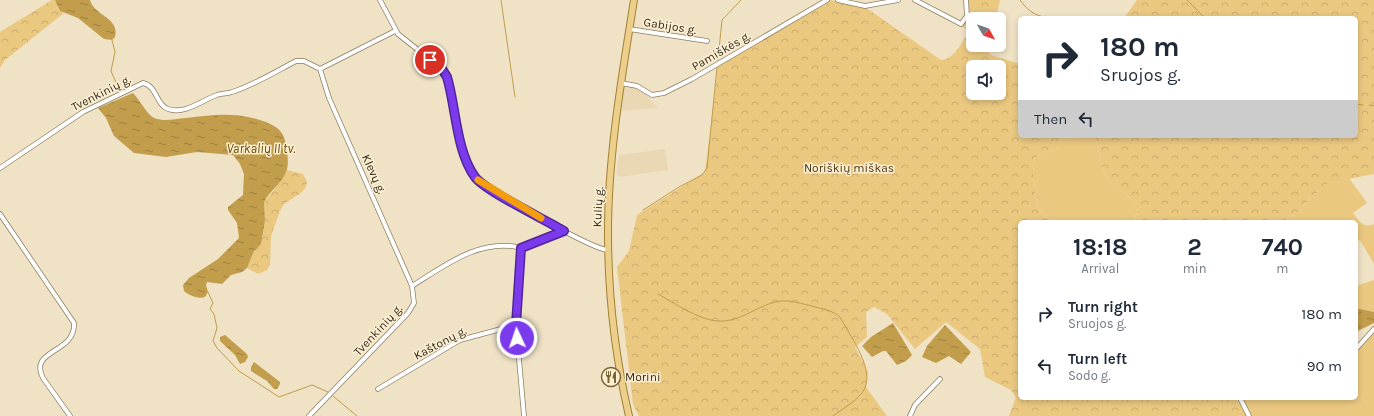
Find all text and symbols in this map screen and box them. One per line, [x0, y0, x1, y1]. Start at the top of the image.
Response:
north arrow [966, 12, 1006, 52]
map controls [966, 12, 1006, 100]
street label: Gabijos g. [643, 15, 697, 37]
street label: Pamiškės g. [689, 29, 753, 73]
text: 180 m [1100, 30, 1179, 63]
icon: right [1034, 32, 1086, 84]
pin [413, 43, 447, 77]
icon: arrive [419, 49, 441, 71]
button: sound [966, 60, 1006, 100]
text: Sruojos g. [1100, 64, 1181, 86]
street label: Tvenkinių g. [69, 72, 133, 114]
icon: left [1075, 108, 1097, 130]
text: Then [1034, 110, 1067, 128]
water label: Varkalių II tv. [227, 141, 295, 156]
street label: Klevų g. [359, 152, 389, 196]
park label: Noriškių miškas [804, 161, 894, 175]
street label: Kulių g. [590, 186, 606, 228]
text: 18:18 [1073, 233, 1128, 261]
text: 2 [1187, 233, 1202, 261]
text: 740 [1262, 233, 1303, 261]
text: Arrival [1081, 261, 1119, 276]
text: min [1183, 261, 1207, 276]
text: m [1276, 261, 1288, 276]
text: Turn right [1068, 298, 1138, 316]
street label: Tvenkinių g. [351, 302, 405, 358]
icon: right [1034, 303, 1056, 325]
text: 180 m [1301, 305, 1342, 323]
text: Sruojos g. [1068, 316, 1126, 331]
position arrow [496, 317, 538, 359]
street label: Kaštonų g. [411, 323, 469, 363]
text: Turn left [1068, 350, 1127, 368]
icon: left [1034, 355, 1056, 377]
text: 90 m [1307, 357, 1342, 375]
restaurant icon: Morini [600, 366, 622, 388]
text: Sodo g. [1068, 368, 1111, 383]
place label: Morini [625, 370, 660, 384]

